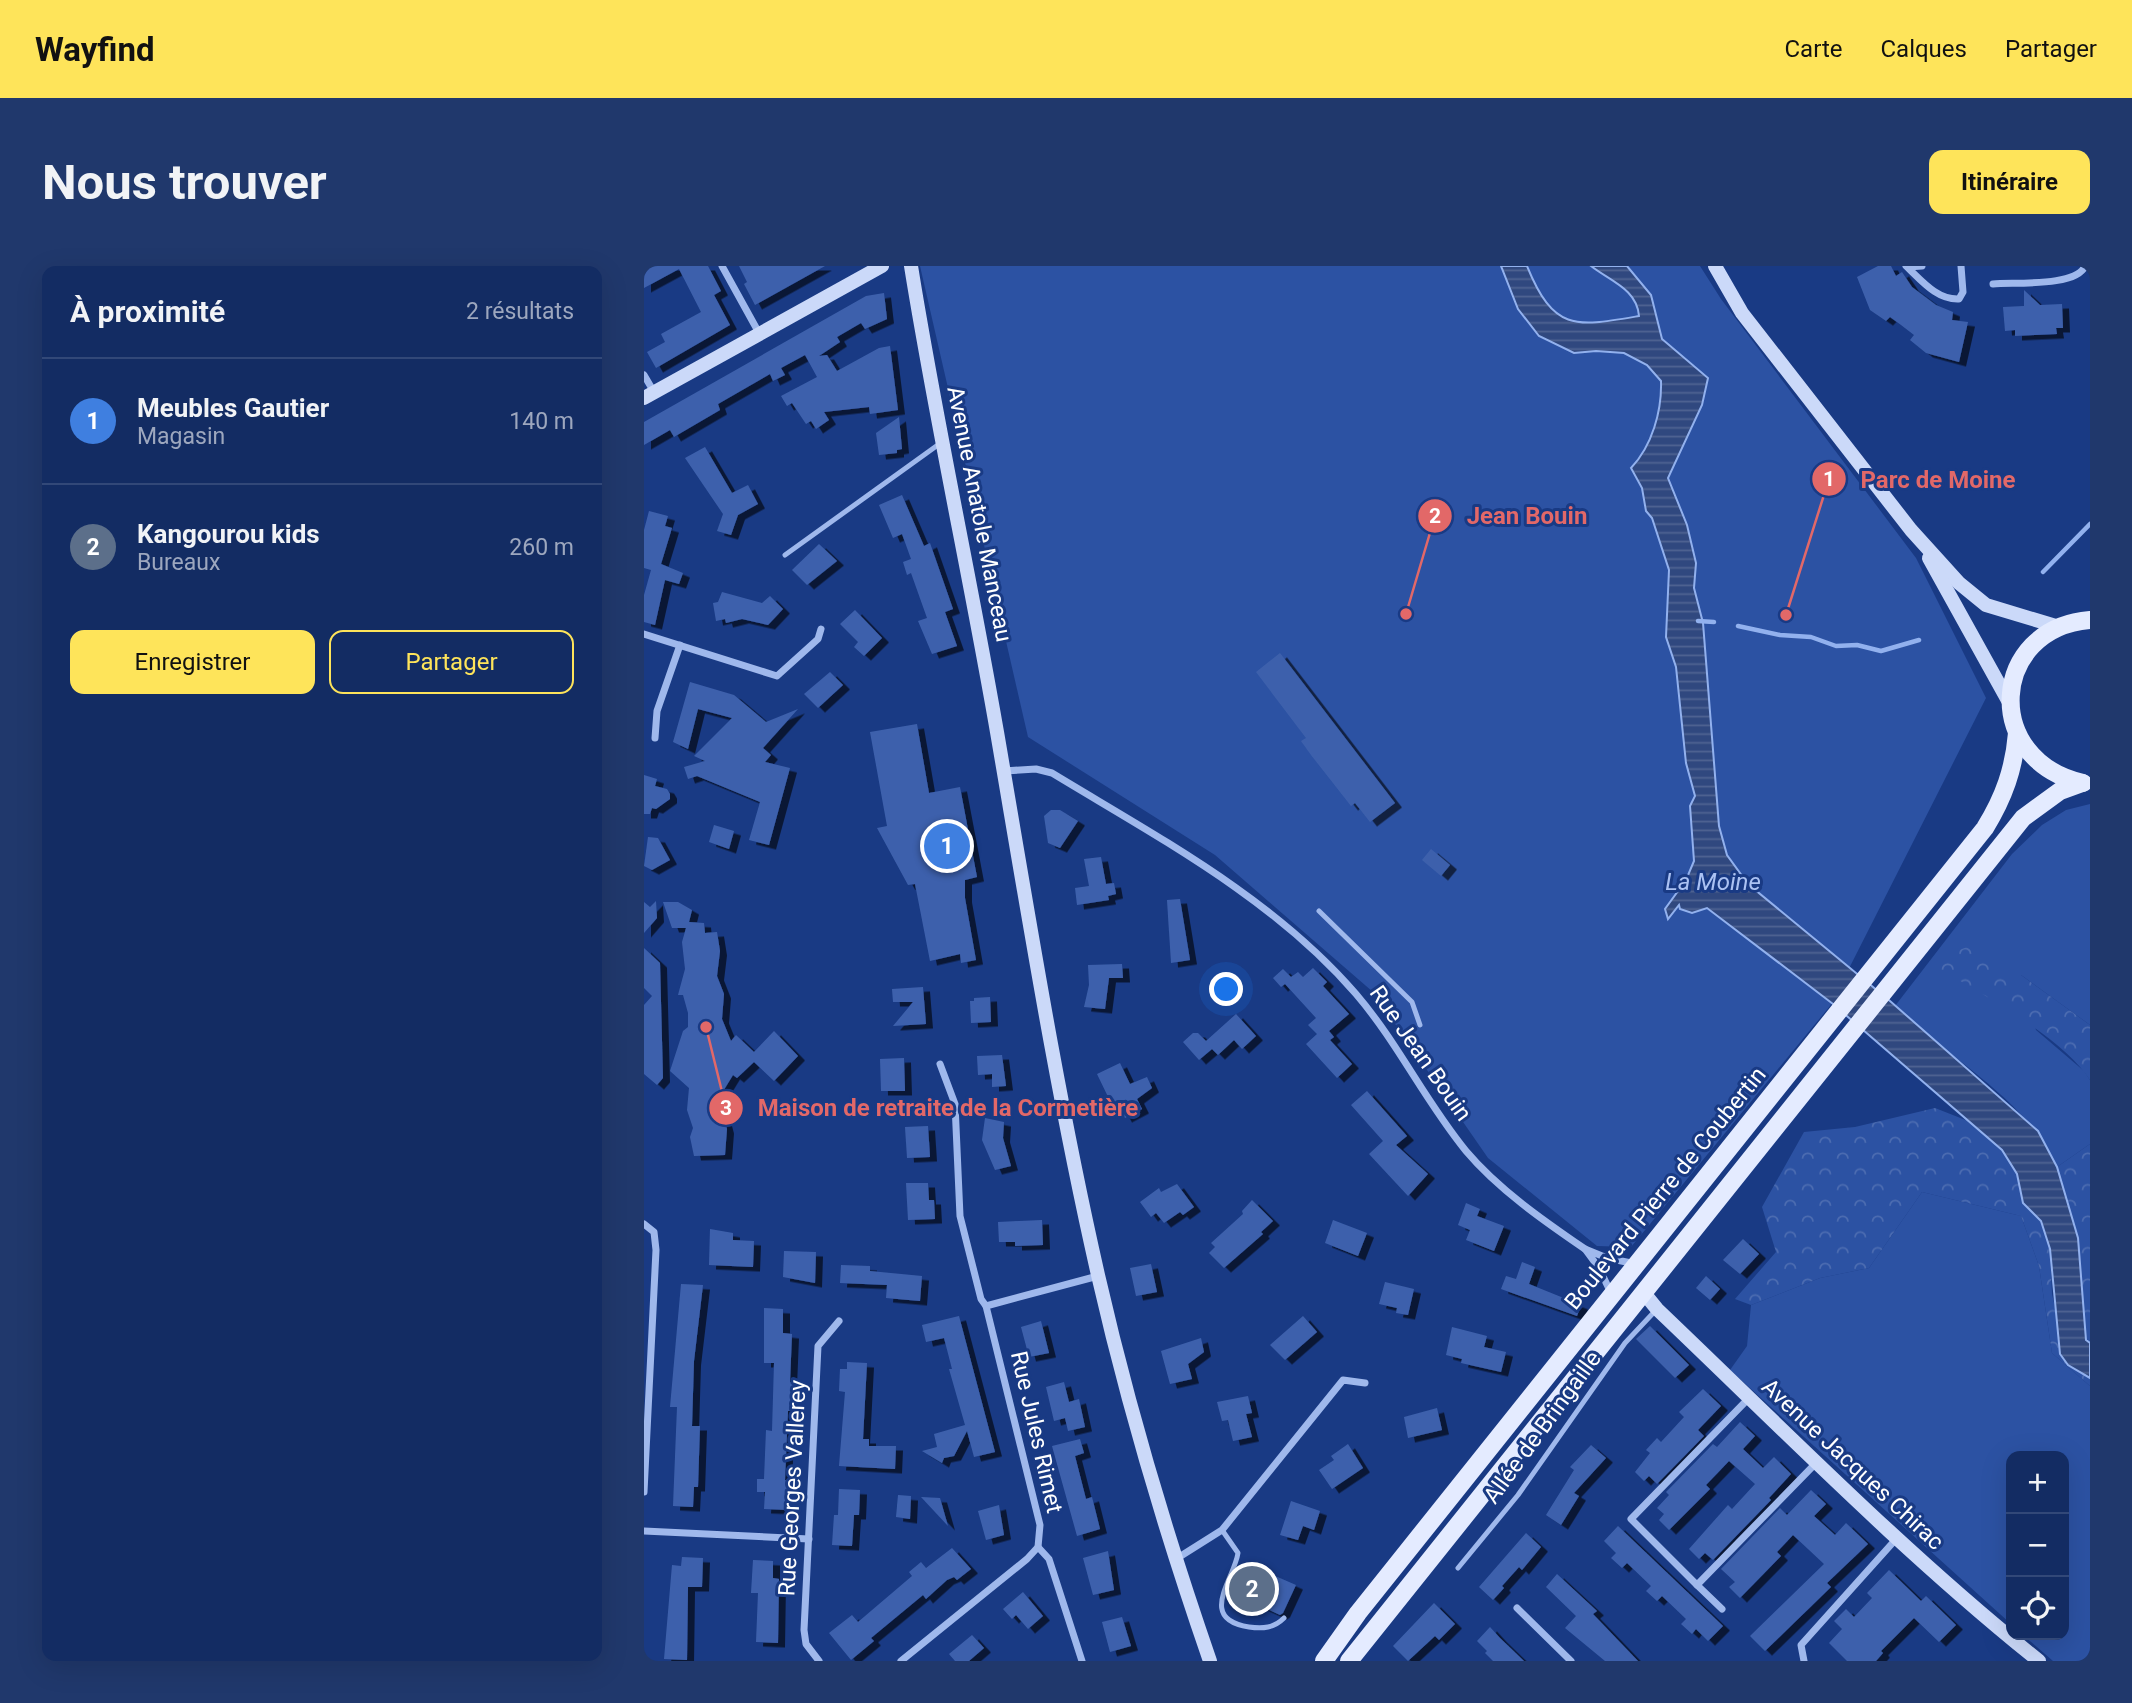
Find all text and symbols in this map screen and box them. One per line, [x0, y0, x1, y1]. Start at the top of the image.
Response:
text: Wayfind [35, 30, 155, 69]
text: Carte [1784, 35, 1842, 63]
text: Calques [1880, 35, 1967, 63]
text: Partager [2005, 35, 2097, 63]
button: Itinéraire [1929, 150, 2090, 214]
text: Nous trouver [42, 154, 327, 211]
text: À proximité [70, 294, 225, 329]
text: 2 résultats [466, 298, 574, 325]
street label: Avenue Anatole Manceau [941, 384, 1018, 644]
text: Meubles Gautier [137, 393, 329, 423]
text: 1 [86, 408, 100, 435]
text: 140 m [509, 408, 574, 435]
text: Magasin [137, 423, 225, 450]
callout: Parc de Moine [1811, 457, 2029, 502]
text: Parc de Moine [1861, 466, 2016, 494]
text: 1 [1823, 467, 1835, 491]
callout: Jean Bouin [1418, 493, 1602, 538]
text: Jean Bouin [1467, 502, 1587, 530]
text: 2 [1429, 504, 1441, 528]
text: Kangourou kids [137, 519, 320, 549]
text: 2 [86, 534, 100, 561]
text: 260 m [509, 534, 574, 561]
text: Bureaux [137, 549, 220, 576]
button: Enregistrer [70, 630, 315, 694]
button: Partager [329, 630, 574, 694]
pin: 1 [924, 820, 970, 872]
water label: La Moine [1665, 868, 1761, 896]
your location [1209, 972, 1243, 1006]
street label: Rue Jean Bouin [1364, 980, 1477, 1126]
street label: Boulevard Pierre de Coubertin [1559, 1062, 1772, 1315]
callout: Maison de retraite de la Cormetière [708, 1085, 1152, 1130]
text: Maison de retraite de la Cormetière [758, 1094, 1138, 1122]
text: 3 [720, 1096, 732, 1120]
street label: Allée de Bringaille [1478, 1346, 1607, 1509]
street label: Rue Jules Rimet [1005, 1349, 1068, 1516]
street label: Avenue Jacques Chirac [1756, 1373, 1949, 1556]
street label: Rue Georges Vallerey [773, 1379, 812, 1597]
map controls [2006, 1451, 2069, 1640]
button: + [2006, 1451, 2069, 1514]
button: − [2006, 1514, 2069, 1577]
pin: 2 [1229, 1563, 1275, 1615]
button: locate [2006, 1577, 2069, 1640]

